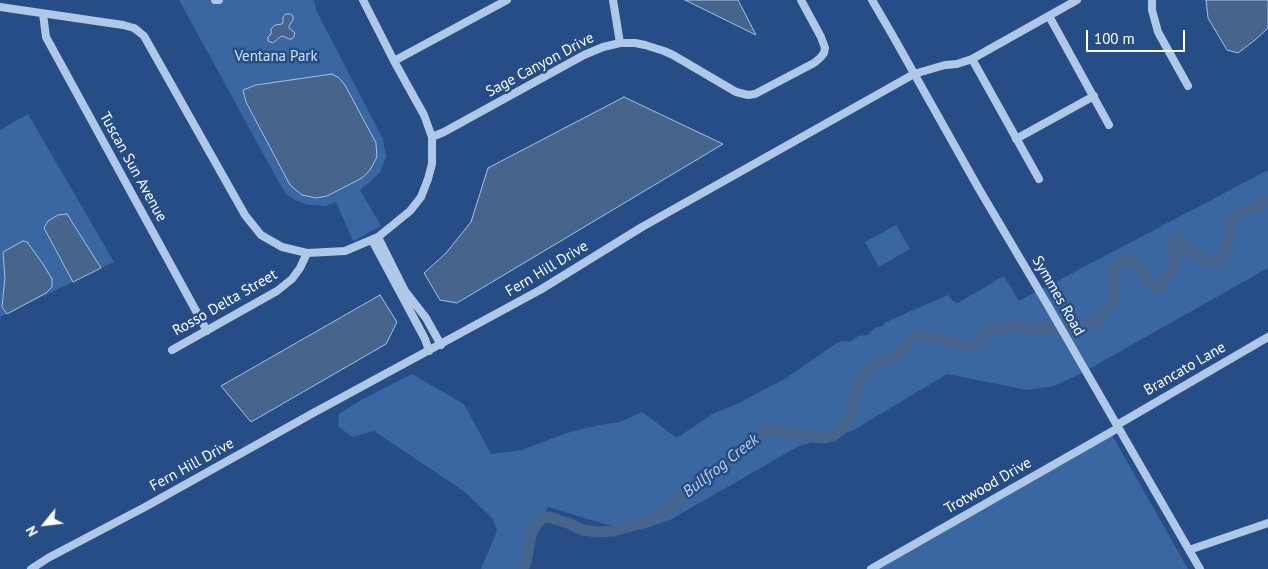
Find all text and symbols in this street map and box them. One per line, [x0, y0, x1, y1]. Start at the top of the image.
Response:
scale bar [1088, 20, 1187, 52]
street label: Sage Canyon Drive [483, 29, 597, 101]
text: 100 m [1094, 29, 1135, 48]
park label: Ventana Park [234, 48, 318, 66]
street label: Tuscan Sun Avenue [95, 109, 171, 225]
street label: Fern Hill Drive [502, 237, 592, 301]
street label: Symmes Road [1028, 253, 1088, 339]
street label: Rosso Delta Street [170, 266, 280, 340]
street label: Brancato Lane [1141, 338, 1229, 400]
water label: Bullfrog Creek [679, 430, 763, 502]
street label: Fern Hill Drive [147, 435, 237, 495]
street label: Trotwood Drive [941, 454, 1035, 518]
north arrow [20, 499, 70, 549]
text: N [22, 523, 42, 540]

